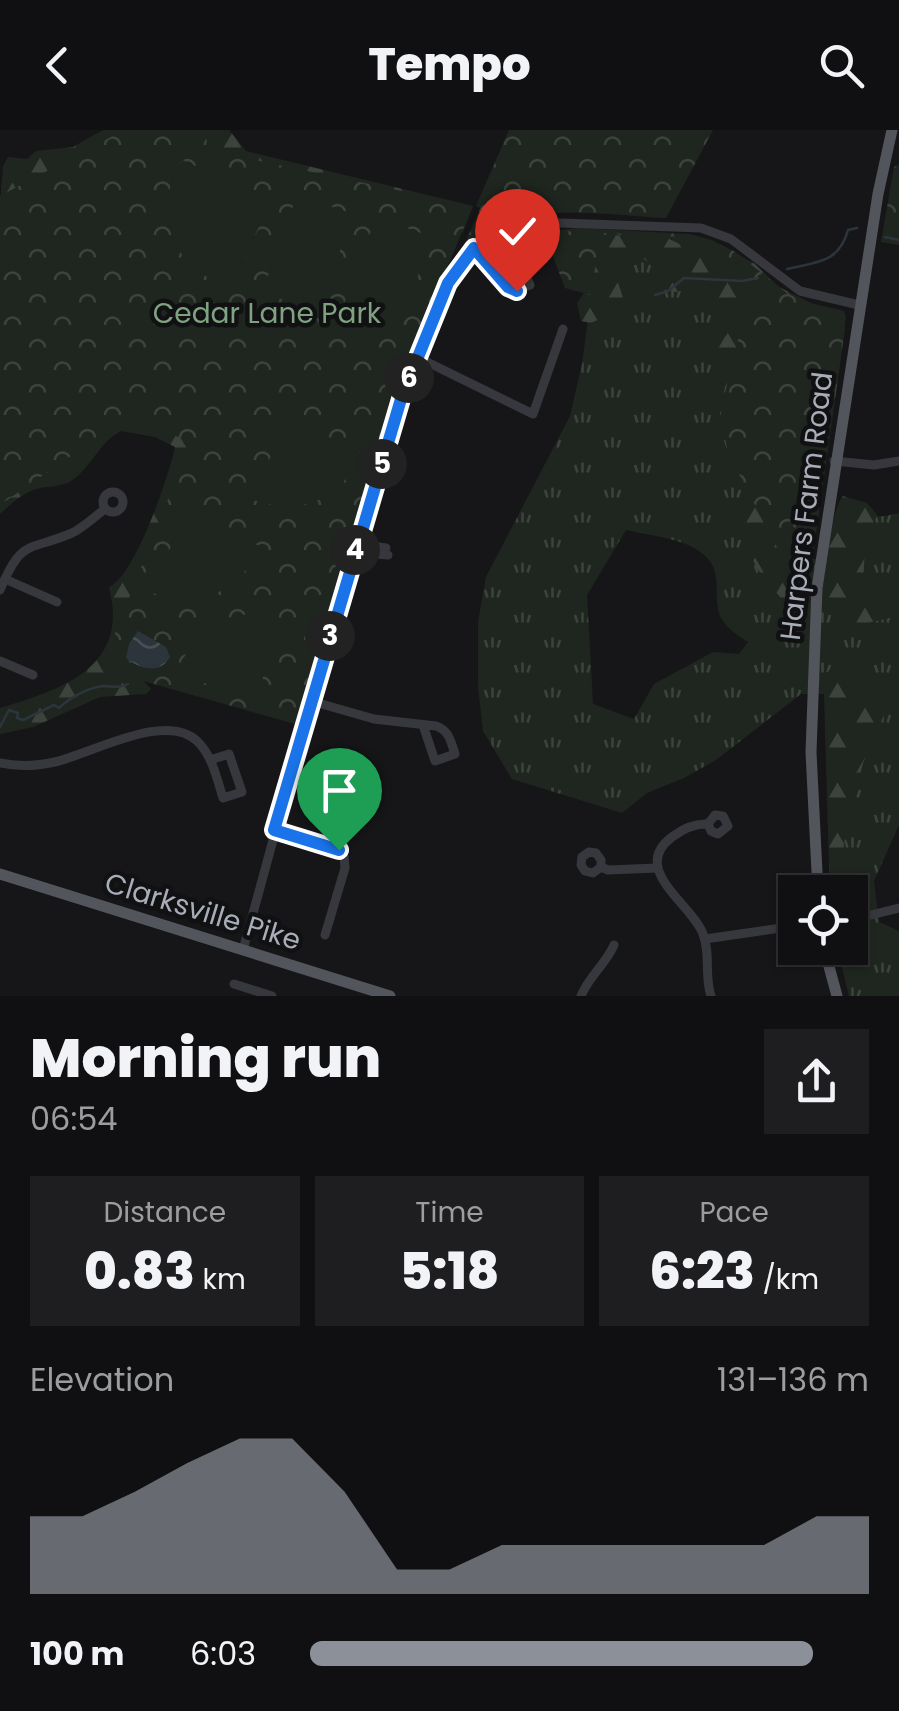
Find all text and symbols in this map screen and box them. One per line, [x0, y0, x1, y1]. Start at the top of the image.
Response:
text: Tempo [368, 33, 531, 96]
icon: back [30, 38, 85, 93]
icon: search [814, 38, 869, 93]
pin [475, 189, 560, 292]
icon: check [490, 204, 545, 259]
park label: Cedar Lane Park [153, 294, 382, 333]
pin: 6 [384, 353, 434, 403]
text: 6 [400, 358, 418, 397]
street label: Harpers Farm Road [771, 370, 842, 643]
pin: 5 [357, 439, 407, 489]
text: 5 [373, 444, 391, 483]
pin: 4 [330, 525, 380, 575]
text: 4 [346, 530, 364, 569]
pin: 3 [305, 611, 355, 661]
text: 3 [322, 616, 338, 655]
pin [297, 748, 382, 851]
icon: arrive [312, 763, 367, 818]
street label: Clarksville Pike [100, 863, 306, 960]
map controls [778, 875, 868, 965]
button: locate [778, 875, 868, 965]
text: Morning run [30, 1019, 381, 1096]
button: share [764, 1029, 869, 1134]
text: 06:54 [30, 1096, 117, 1141]
text: Distance [103, 1193, 226, 1232]
text: Time [415, 1193, 484, 1232]
text: Pace [699, 1193, 769, 1232]
text: 0.83 [84, 1236, 195, 1307]
text: 5:18 [400, 1236, 499, 1307]
text: 6:23 [649, 1236, 755, 1307]
text: km [195, 1260, 246, 1299]
text: /km [755, 1260, 819, 1299]
text: Elevation [30, 1357, 174, 1402]
text: 131–136 m [717, 1357, 869, 1402]
text: 100 m [30, 1631, 124, 1676]
text: 6:03 [190, 1631, 256, 1676]

